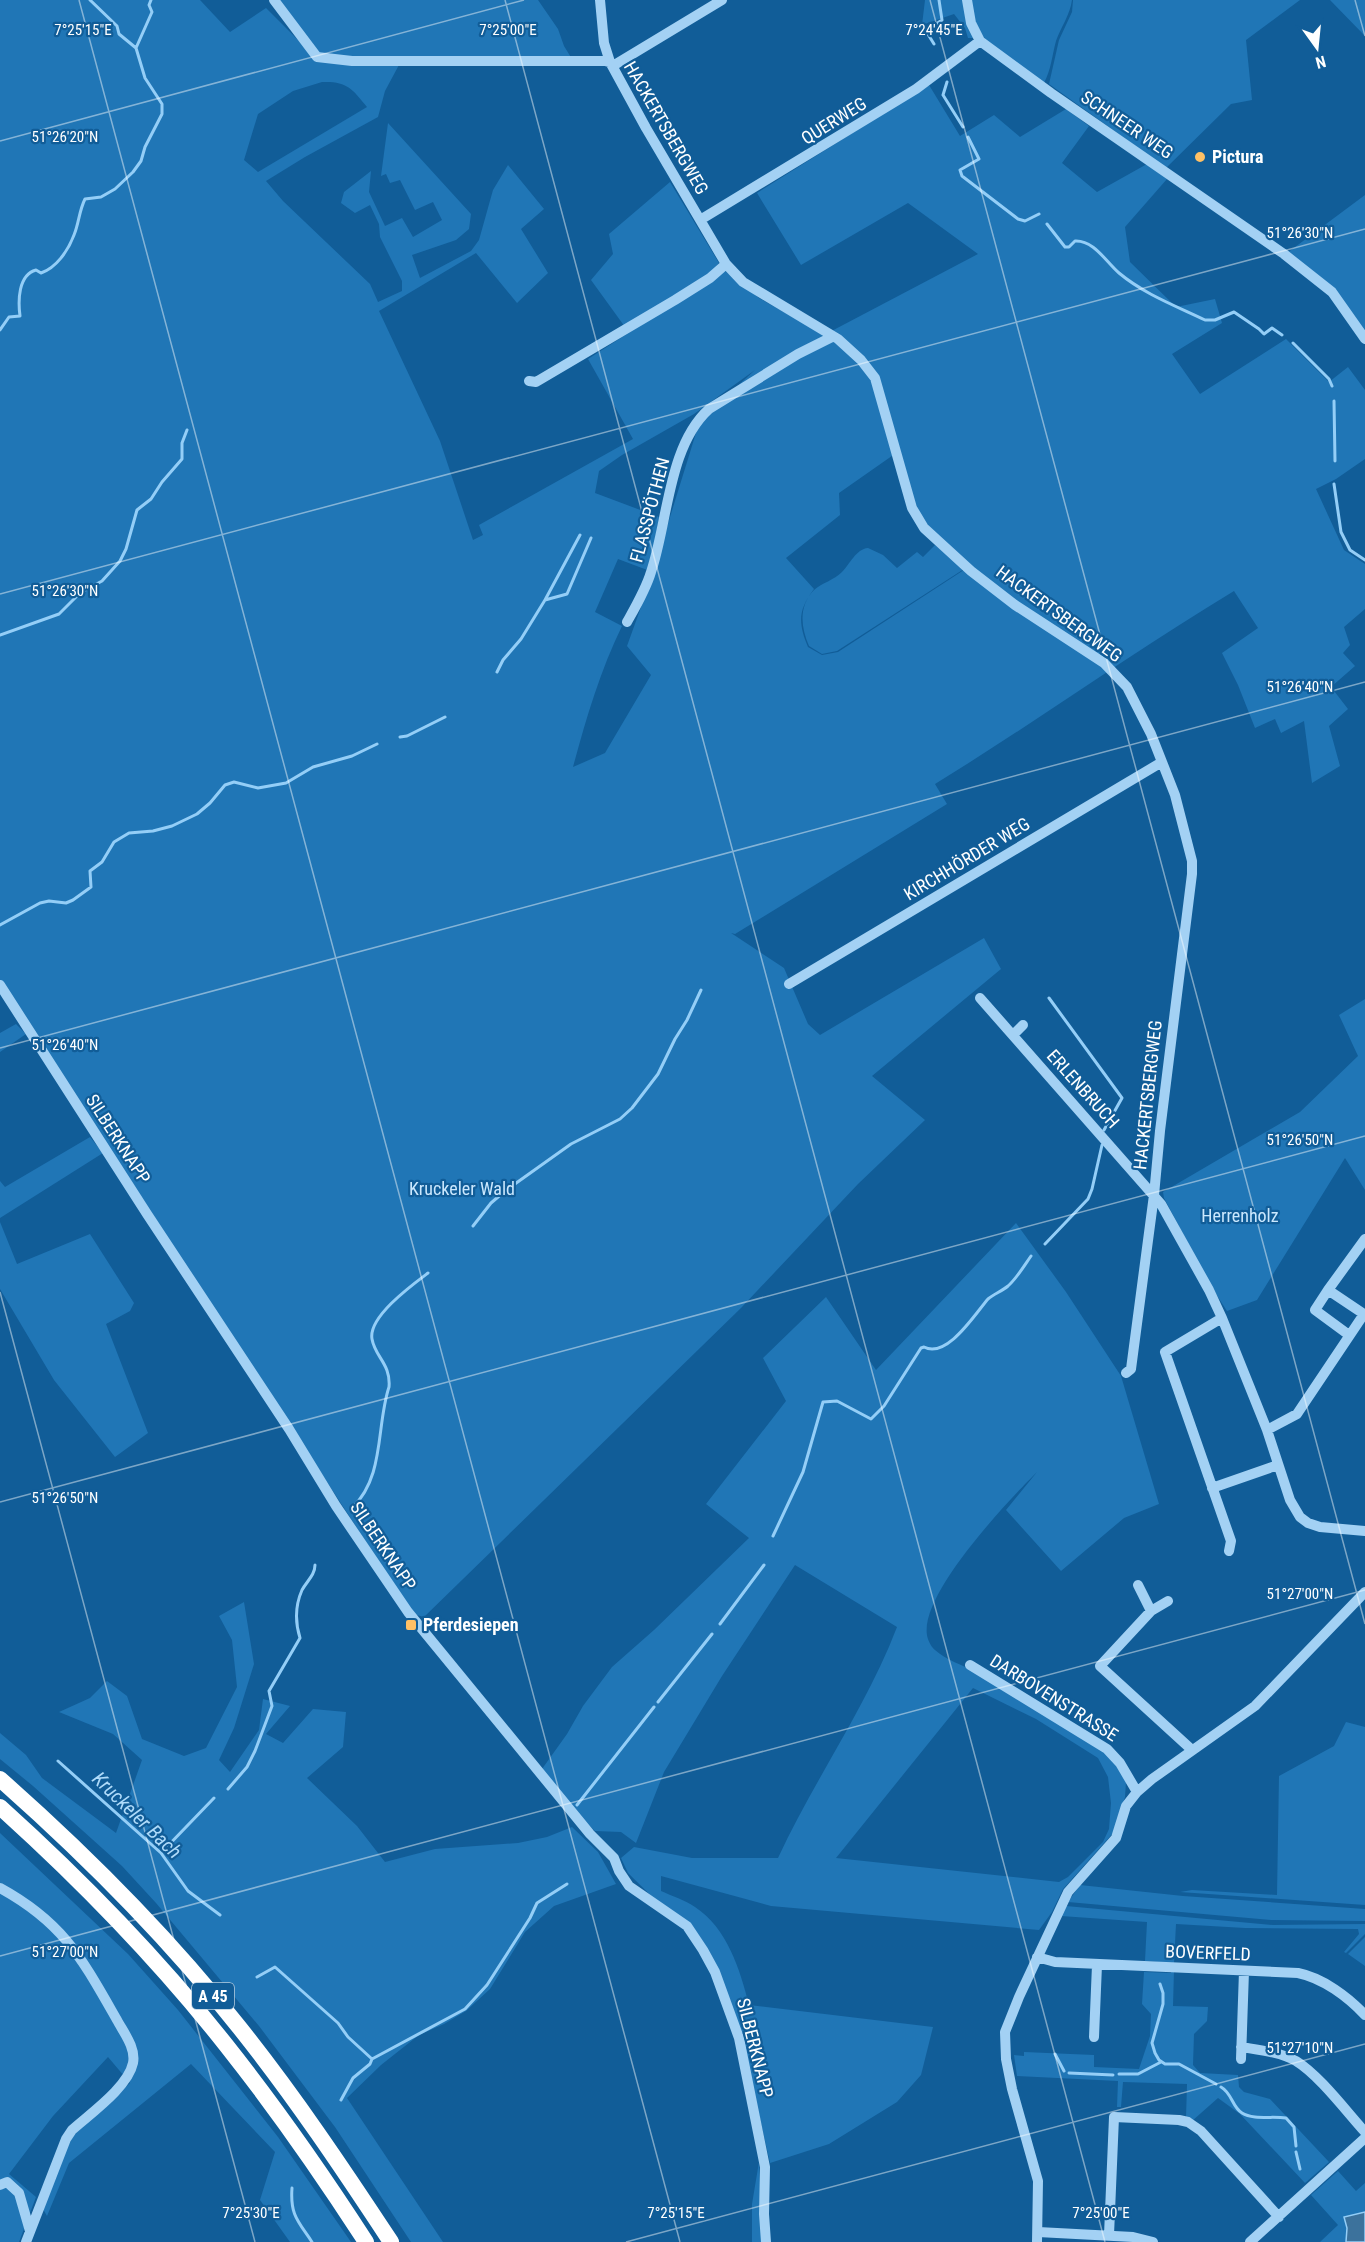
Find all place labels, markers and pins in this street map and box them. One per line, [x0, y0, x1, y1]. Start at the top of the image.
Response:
place label: Pictura [1212, 146, 1264, 167]
marker: Pictura [1193, 150, 1207, 164]
place label: Pferdesiepen [423, 1614, 519, 1635]
marker: Pferdesiepen [404, 1618, 418, 1632]

